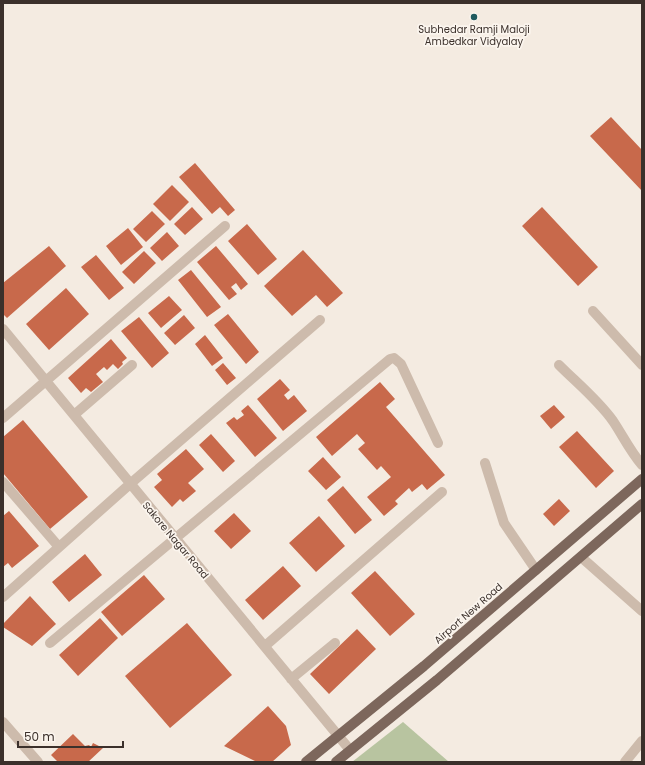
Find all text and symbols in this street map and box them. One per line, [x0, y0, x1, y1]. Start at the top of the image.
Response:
marker: Subhedar Ramji Maloji Ambedkar Vidyalay [469, 12, 479, 22]
place label: Subhedar Ramji Maloji Ambedkar Vidyalay [418, 22, 530, 49]
street label: Sakore Nagar Road [139, 499, 212, 582]
street label: Airport New Road [431, 579, 506, 647]
scale bar [18, 723, 123, 749]
text: 50 m [24, 728, 55, 745]

